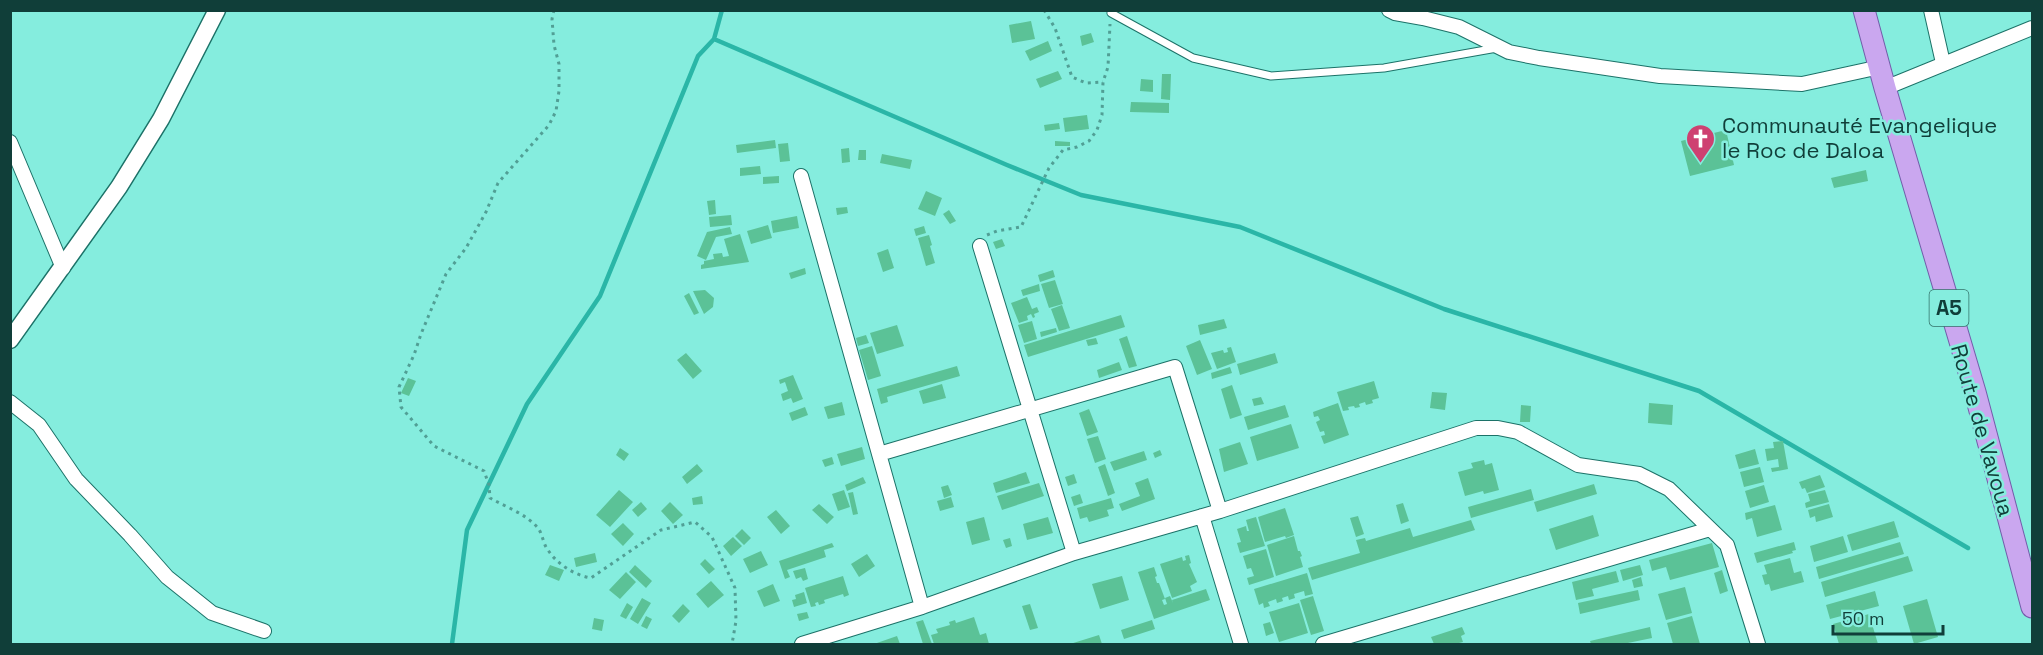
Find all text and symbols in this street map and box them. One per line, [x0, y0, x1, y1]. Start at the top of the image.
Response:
place label: Communauté Evangelique le Roc de Daloa [1722, 111, 1997, 164]
church icon: Communauté Evangelique le Roc de Daloa [1685, 122, 1717, 164]
road number: A5 [1930, 290, 1968, 326]
street label: Route de Vavoua [1945, 341, 2021, 520]
scale bar [1833, 598, 1942, 636]
text: 50 m [1842, 607, 1884, 630]

